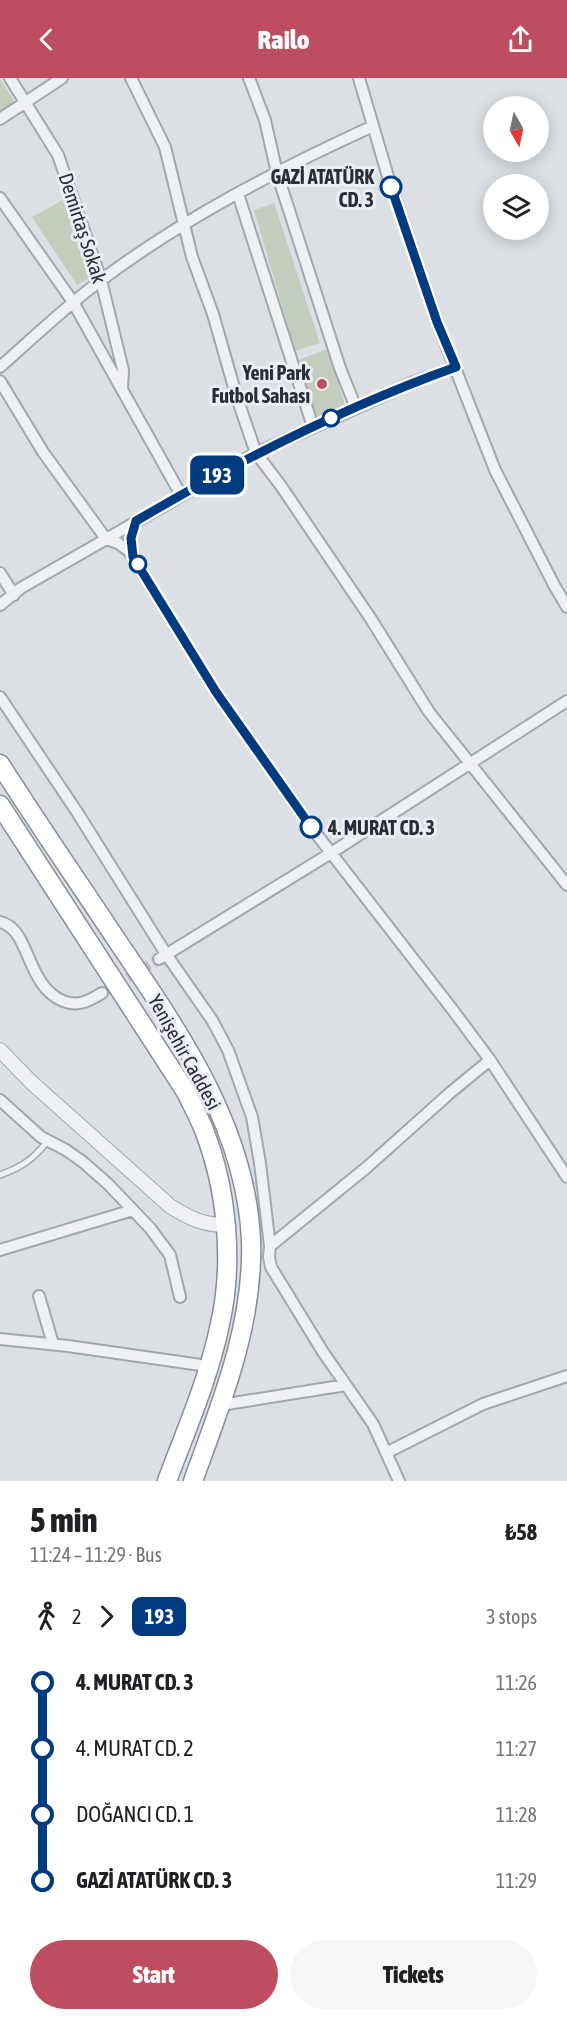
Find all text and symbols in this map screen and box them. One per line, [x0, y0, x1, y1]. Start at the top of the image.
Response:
icon: back [30, 23, 63, 56]
icon: share [504, 23, 537, 56]
text: Railo [258, 24, 309, 55]
north arrow [483, 96, 549, 162]
map controls [483, 96, 549, 240]
place label: GAZİ ATATÜRK CD. 3 [270, 165, 374, 211]
street label: Demirtaş Sokak [54, 170, 112, 286]
button: layers [483, 174, 549, 240]
marker: GAZİ ATATÜRK CD. 3 [380, 176, 402, 198]
place label: Yeni Park Futbol Sahası [211, 361, 310, 407]
marker: Yeni Park Futbol Sahası [315, 377, 329, 391]
unlabelled marker [322, 409, 340, 427]
line badge: 193 [182, 456, 252, 494]
text: 193 [202, 463, 232, 487]
unlabelled marker [129, 555, 147, 573]
marker: 4. MURAT CD. 3 [300, 816, 322, 838]
place label: 4. MURAT CD. 3 [327, 816, 435, 839]
street label: Yenişehir Caddesi [144, 990, 226, 1114]
text: 5 min [30, 1501, 97, 1539]
text: ₺58 [505, 1519, 537, 1545]
text: 11:24 – 11:29 · Bus [30, 1543, 162, 1566]
icon: walk [30, 1600, 63, 1633]
icon: forward [90, 1600, 123, 1633]
text: 193 [144, 1604, 174, 1628]
text: 2 [72, 1605, 81, 1628]
text: 3 stops [486, 1605, 537, 1628]
text: 4. MURAT CD. 3 [76, 1669, 194, 1695]
text: 11:26 [496, 1671, 537, 1694]
text: 4. MURAT CD. 2 [76, 1735, 194, 1761]
text: 11:27 [496, 1737, 537, 1760]
text: DOĞANCI CD. 1 [76, 1801, 194, 1827]
text: 11:28 [496, 1803, 537, 1826]
text: GAZİ ATATÜRK CD. 3 [76, 1867, 232, 1893]
text: 11:29 [496, 1869, 537, 1892]
button: Start [30, 1940, 278, 2009]
button: Tickets [290, 1940, 537, 2009]

